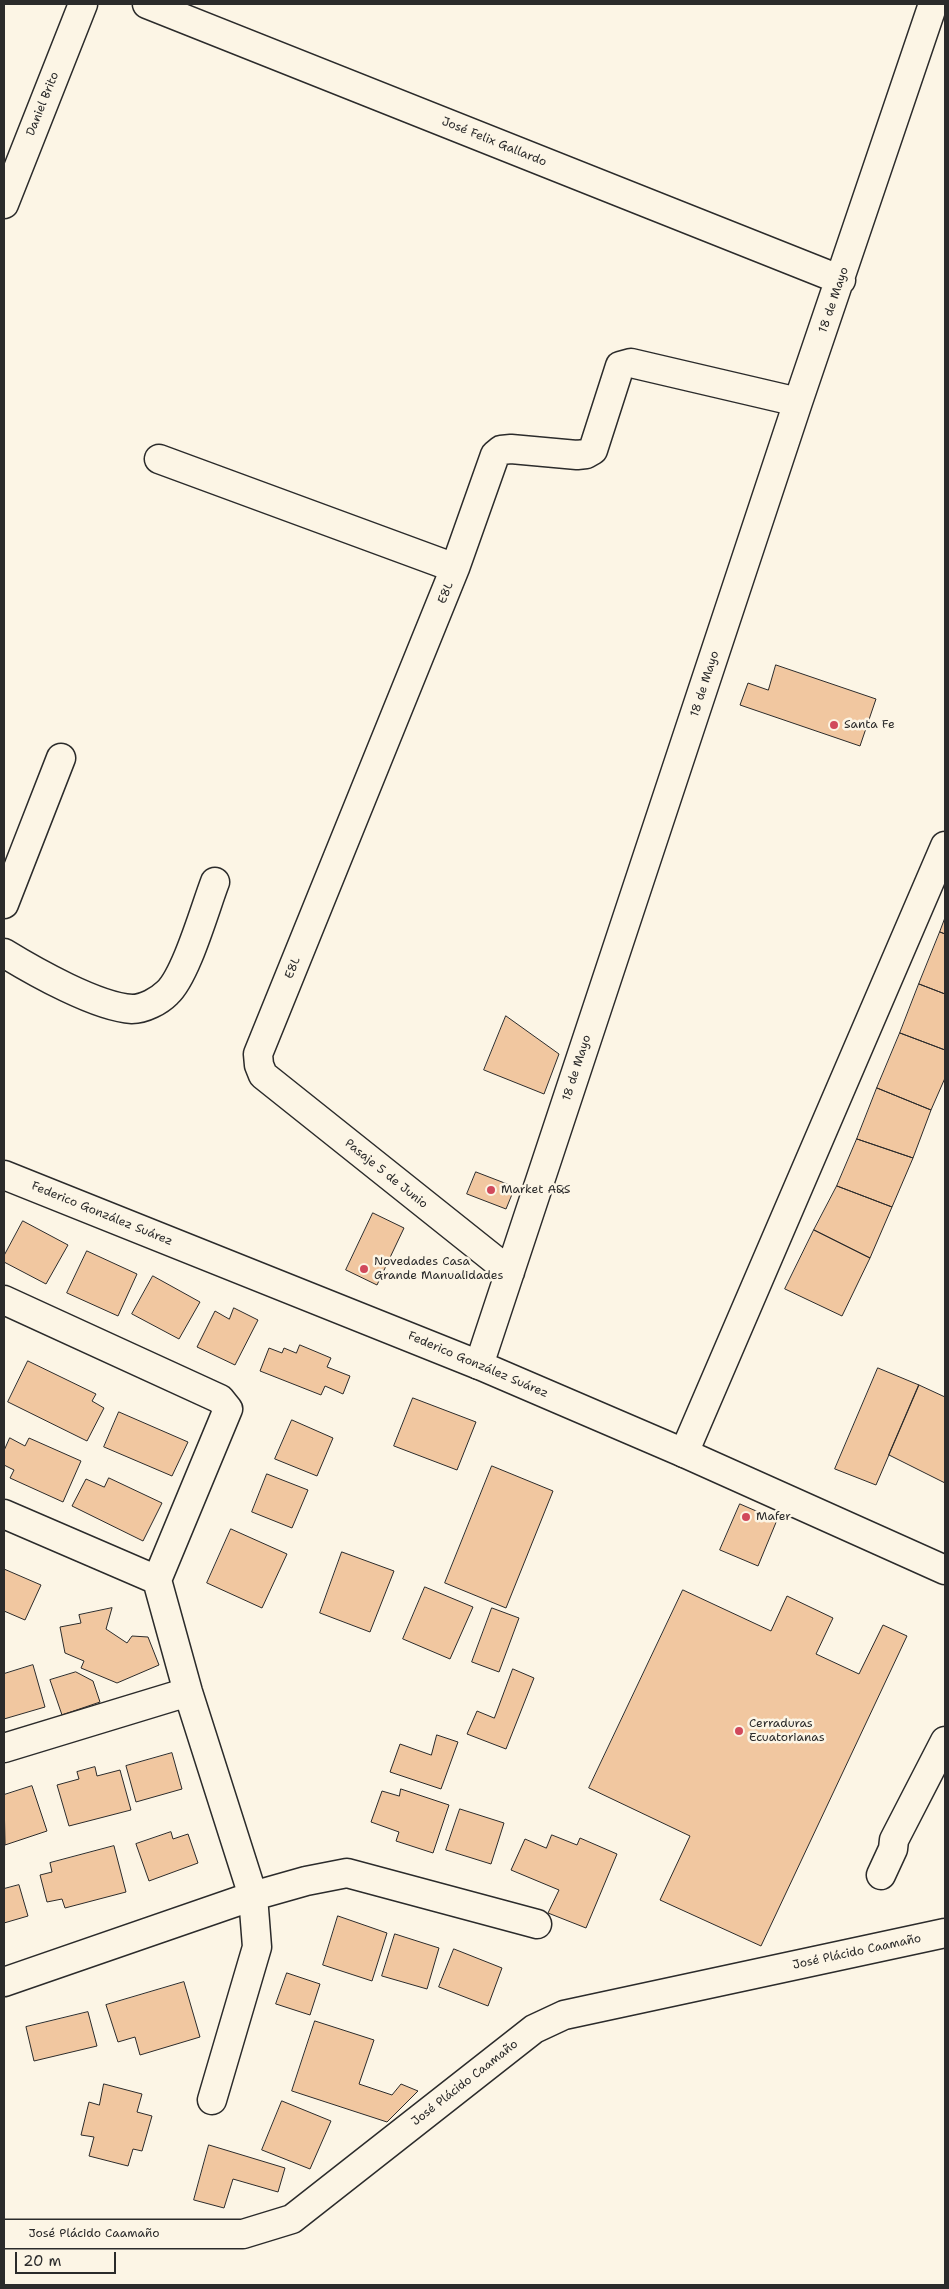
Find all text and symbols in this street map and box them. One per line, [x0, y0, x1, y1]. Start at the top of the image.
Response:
street label: Daniel Brito [24, 70, 62, 138]
street label: José Felix Gallardo [439, 114, 549, 170]
street label: 18 de Mayo [816, 265, 852, 335]
street label: E8L [435, 580, 457, 606]
street label: 18 de Mayo [688, 649, 722, 719]
place label: Santa Fe [844, 718, 895, 732]
marker: Santa Fe [828, 719, 840, 731]
street label: E8L [282, 955, 304, 981]
street label: 18 de Mayo [560, 1033, 594, 1103]
street label: Pasaje 5 de Junio [342, 1136, 430, 1212]
street label: Federico González Suárez [29, 1179, 175, 1249]
place label: Market A&S [501, 1183, 570, 1197]
marker: Market A&S [485, 1184, 497, 1196]
place label: Novedades Casa Grande Manualidades [374, 1255, 503, 1283]
marker: Novedades Casa Grande Manualidades [358, 1263, 370, 1275]
street label: Federico González Suárez [406, 1329, 550, 1401]
place label: Mafer [756, 1510, 791, 1524]
marker: Mafer [740, 1511, 752, 1523]
place label: Cerraduras Ecuatorianas [749, 1717, 825, 1745]
marker: Cerraduras Ecuatorianas [733, 1725, 745, 1737]
street label: José Plácido Caamaño [791, 1931, 923, 1973]
street label: José Plácido Caamaño [409, 2037, 521, 2129]
street label: José Plácido Caamaño [29, 2227, 159, 2241]
scale bar [18, 2242, 119, 2274]
text: 20 m [23, 2251, 62, 2271]

